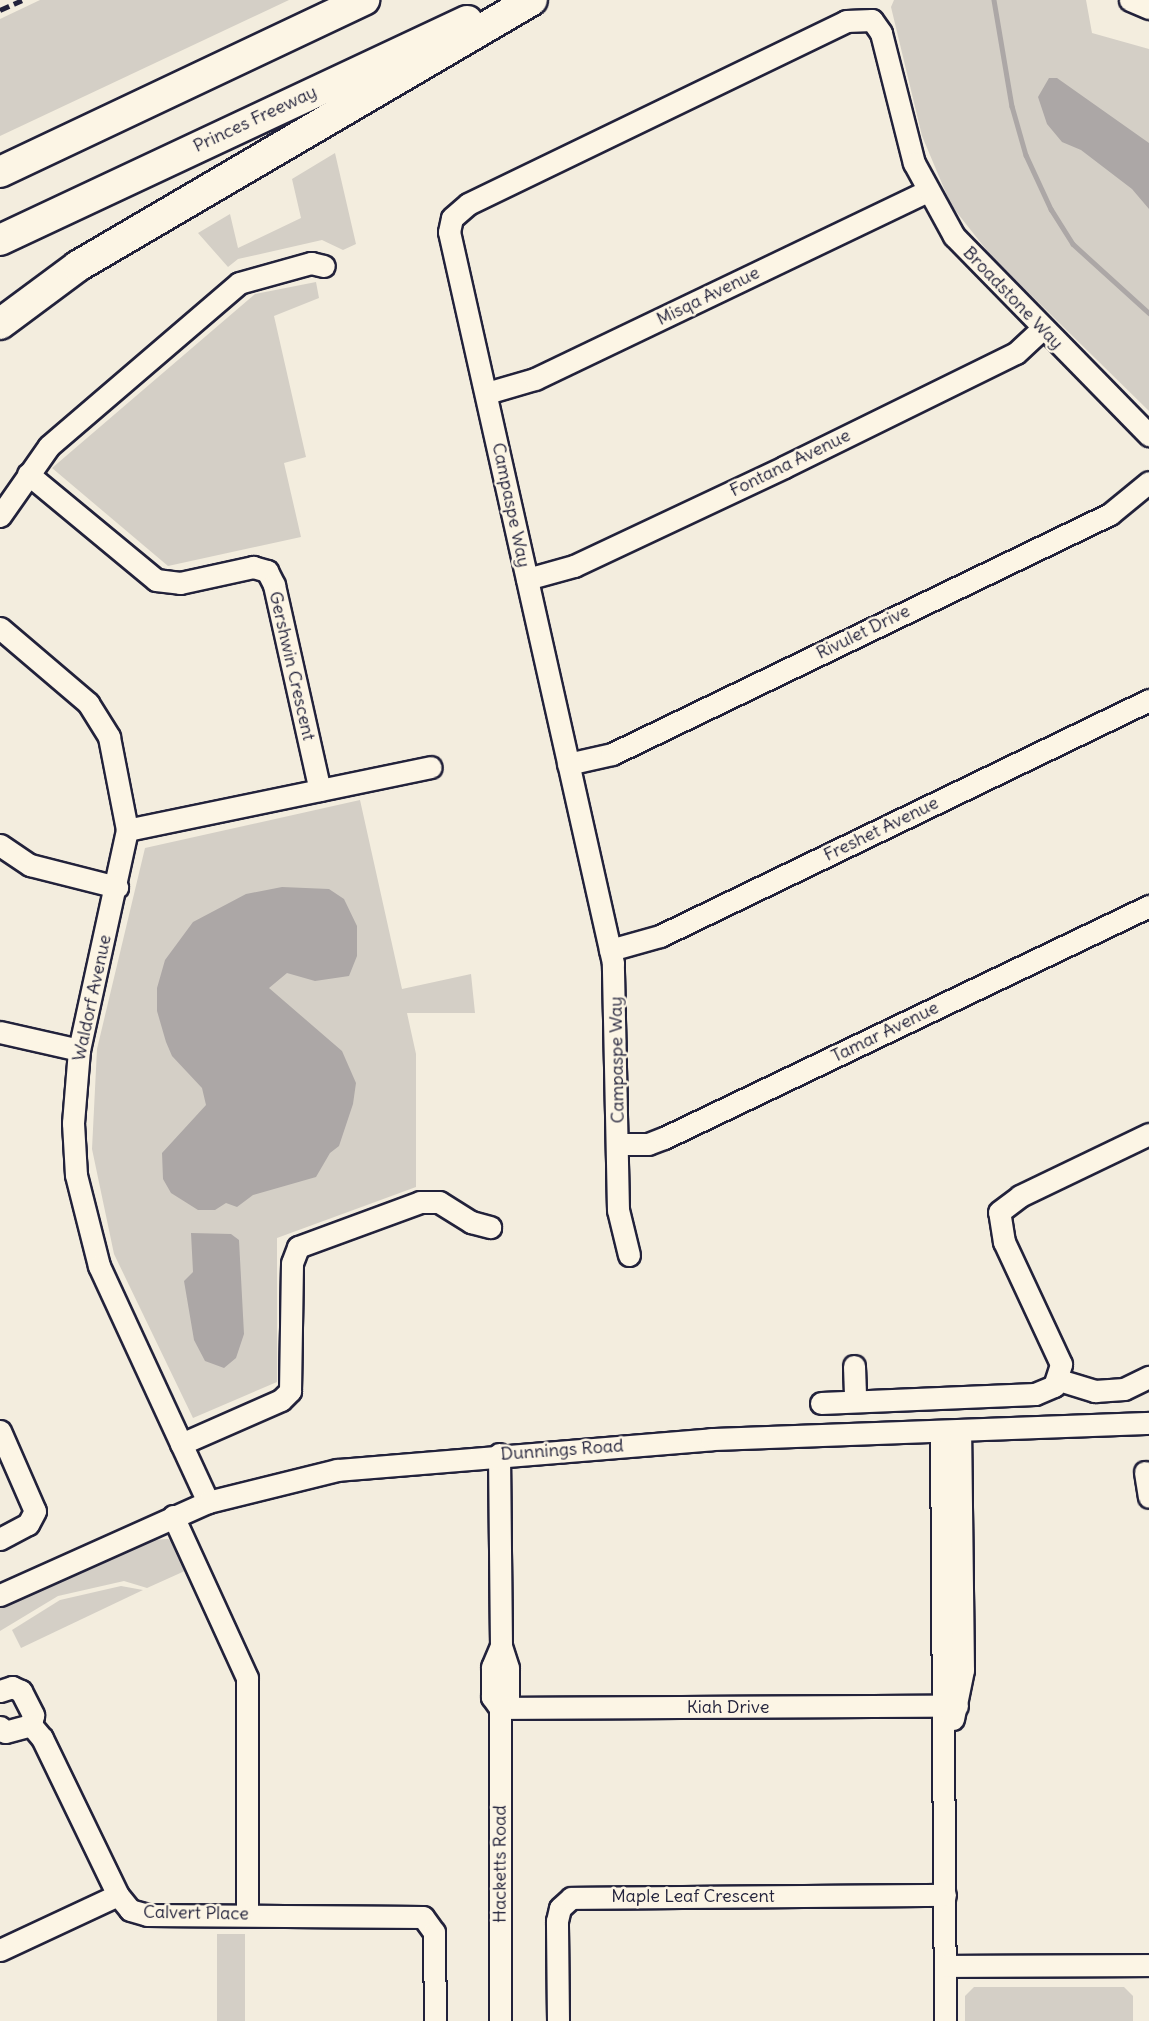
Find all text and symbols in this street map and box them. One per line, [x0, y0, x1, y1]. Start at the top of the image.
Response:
street label: Princes Freeway [190, 81, 320, 157]
street label: Broadstone Way [958, 242, 1068, 354]
street label: Misqa Avenue [653, 262, 763, 330]
street label: Fontana Avenue [726, 424, 854, 502]
street label: Campaspe Way [487, 441, 535, 569]
street label: Gershwin Crescent [264, 589, 320, 743]
street label: Rivulet Drive [813, 600, 913, 664]
street label: Freshet Avenue [820, 792, 942, 866]
street label: Waldorf Avenue [68, 933, 116, 1063]
street label: Campaspe Way [605, 996, 629, 1124]
street label: Tamar Avenue [828, 997, 942, 1067]
street label: Dunnings Road [500, 1435, 624, 1465]
street label: Kiah Drive [687, 1696, 769, 1718]
street label: Hacketts Road [489, 1805, 511, 1923]
street label: Maple Leaf Crescent [611, 1885, 775, 1907]
street label: Calvert Place [143, 1901, 249, 1925]

